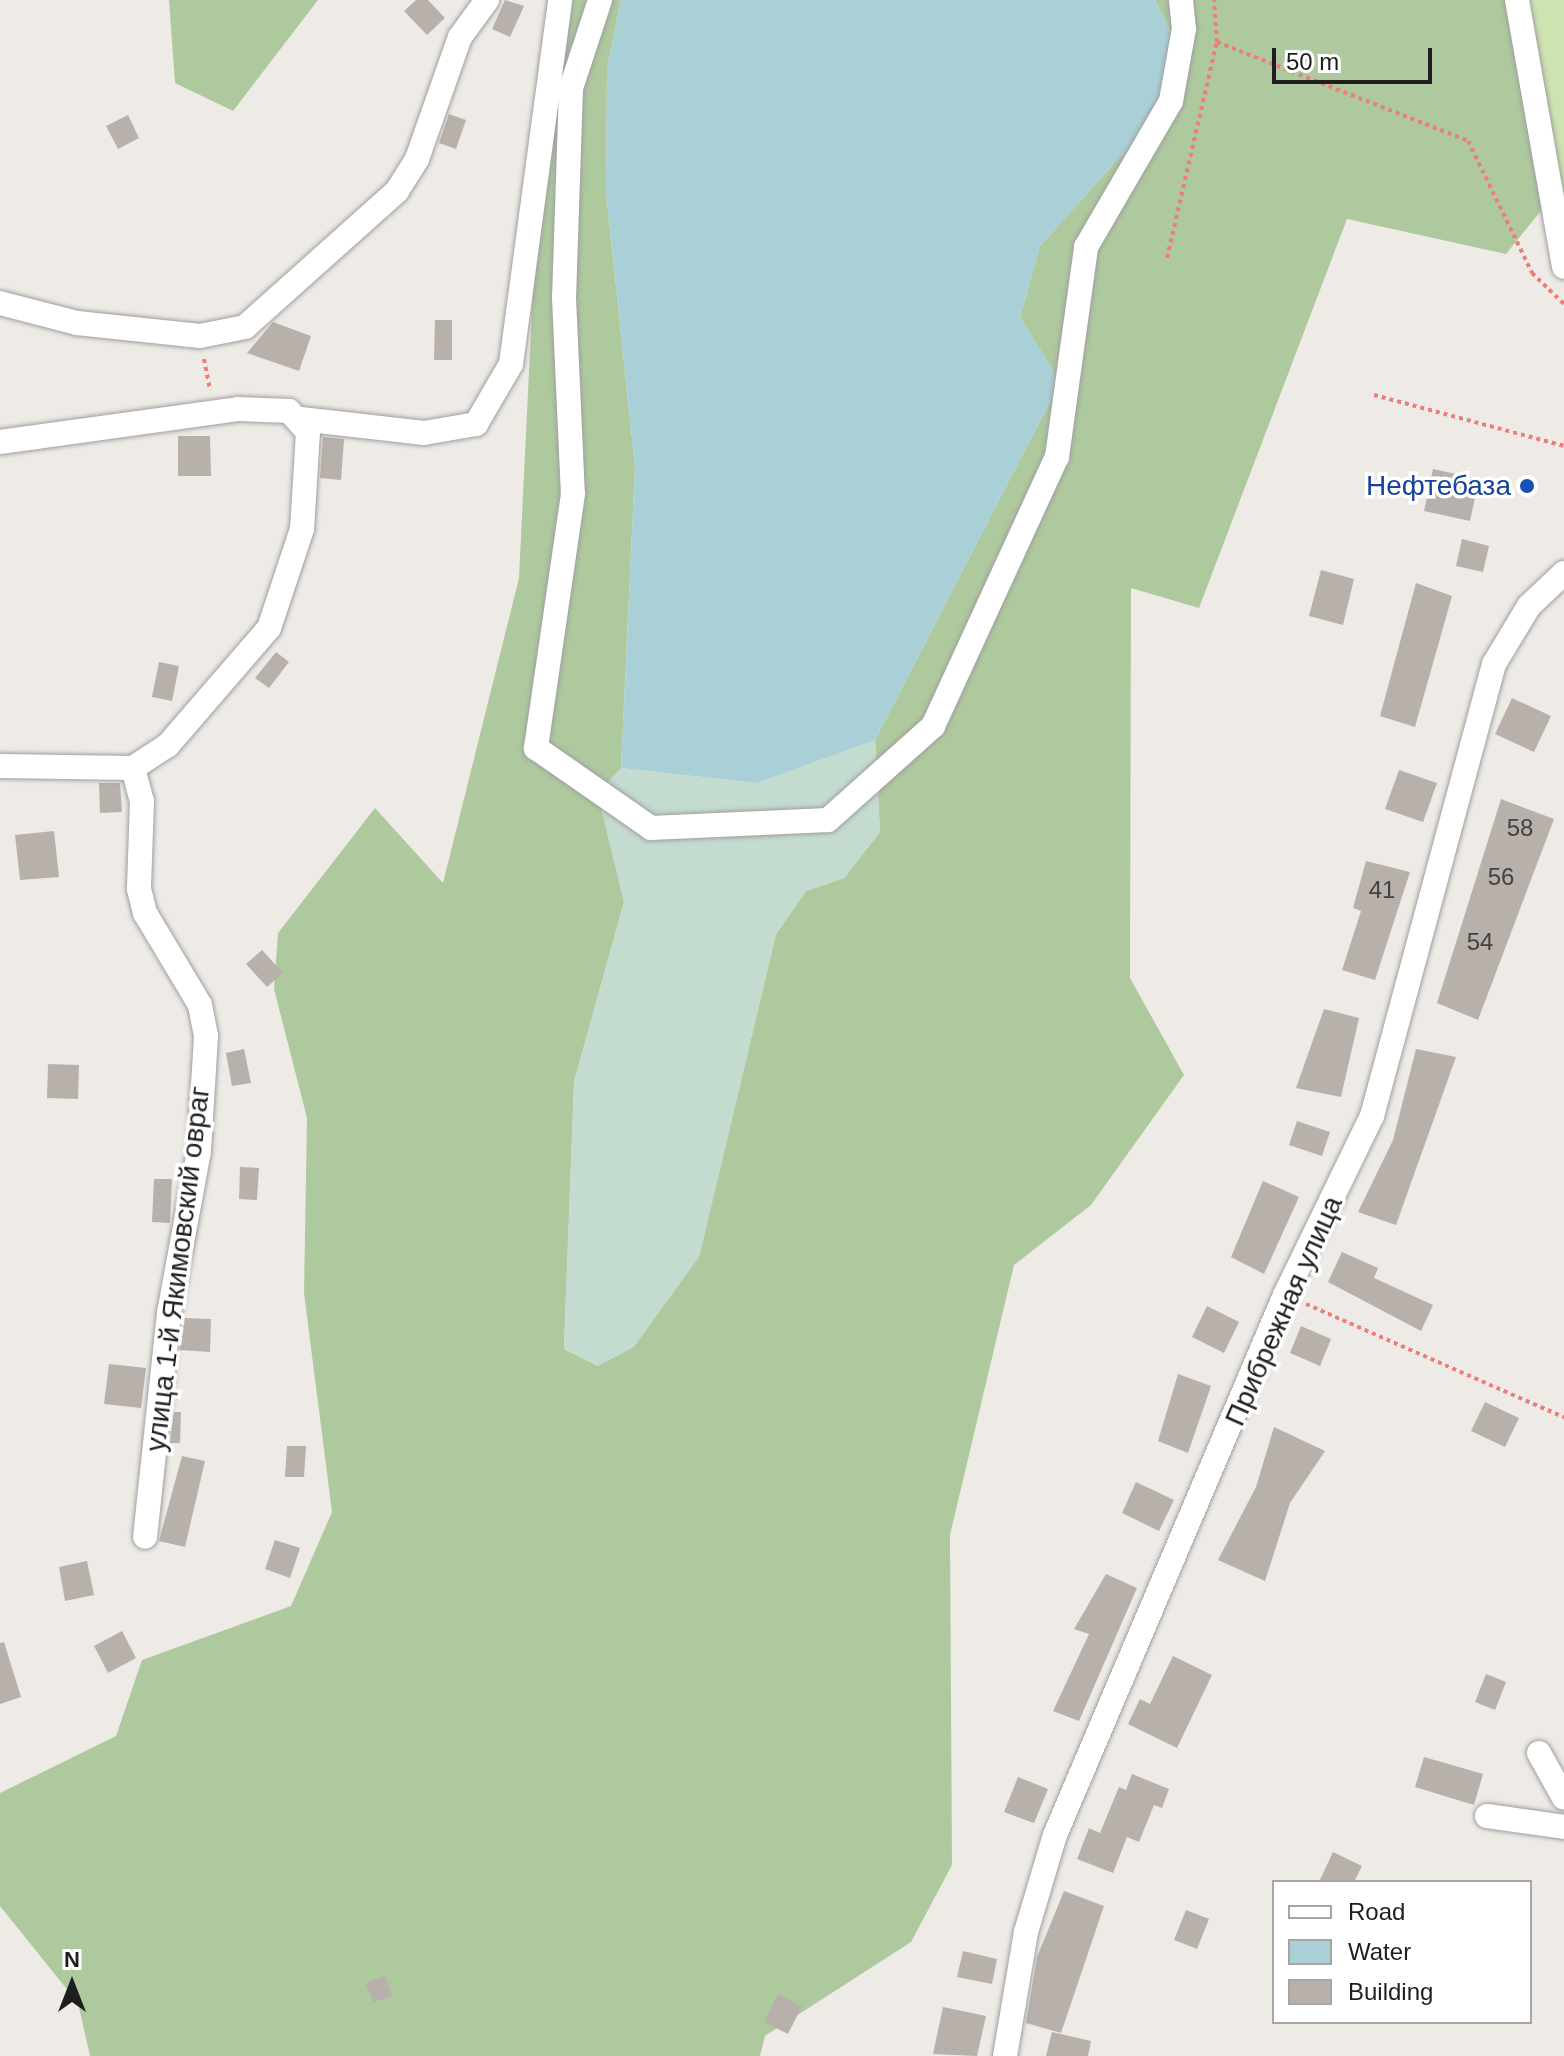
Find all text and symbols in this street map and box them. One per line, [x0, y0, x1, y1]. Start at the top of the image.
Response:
scale bar [1276, 32, 1436, 82]
text: 50 m [1286, 48, 1339, 75]
place label: Нефтебаза [1366, 469, 1511, 503]
marker: Нефтебаза [1518, 477, 1536, 495]
house number: 58 [1507, 814, 1533, 842]
house number: 56 [1488, 863, 1514, 891]
house number: 41 [1369, 876, 1395, 904]
house number: 54 [1467, 928, 1493, 956]
street label: улица 1-й Якимовский овраг [139, 1084, 217, 1454]
street label: Прибрежная улица [1218, 1191, 1350, 1431]
legend [1272, 1880, 1532, 2024]
text: Road [1348, 1898, 1405, 1925]
text: Water [1348, 1938, 1411, 1965]
north arrow [32, 1944, 112, 2024]
text: N [64, 1947, 80, 1972]
text: Building [1348, 1978, 1433, 2005]

